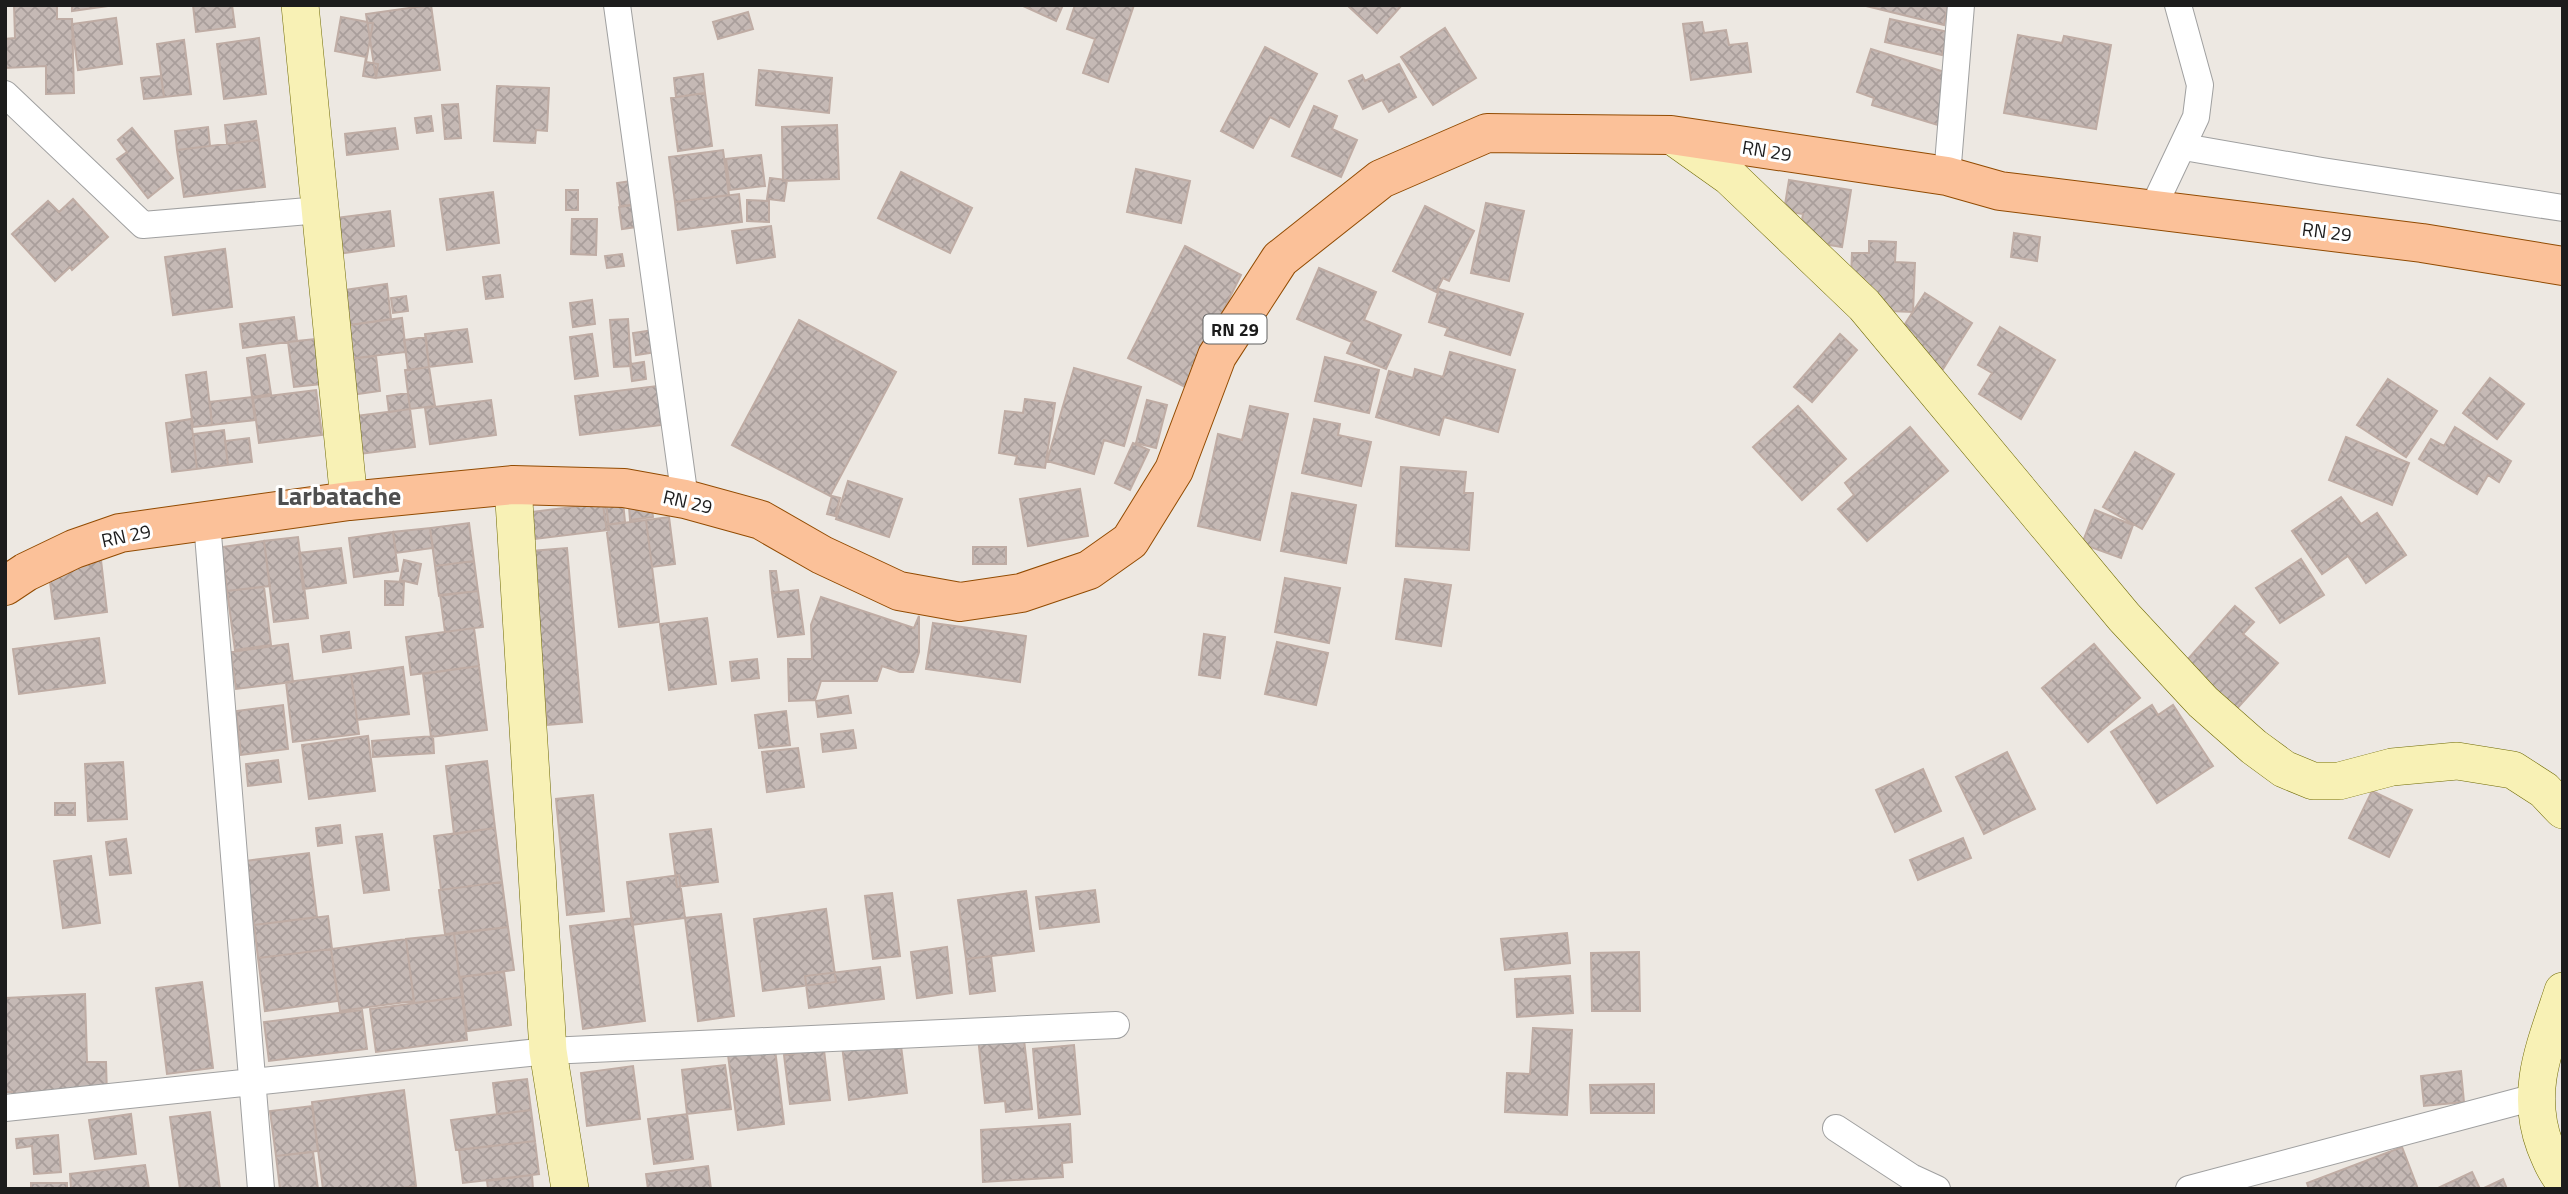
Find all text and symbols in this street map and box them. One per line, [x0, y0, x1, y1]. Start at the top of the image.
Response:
street label: RN 29 [1740, 132, 1794, 168]
street label: RN 29 [2300, 214, 2354, 248]
road number: RN 29 [1204, 314, 1266, 344]
district label: Larbatache [277, 476, 401, 515]
street label: RN 29 [660, 481, 716, 521]
street label: RN 29 [99, 516, 153, 554]

